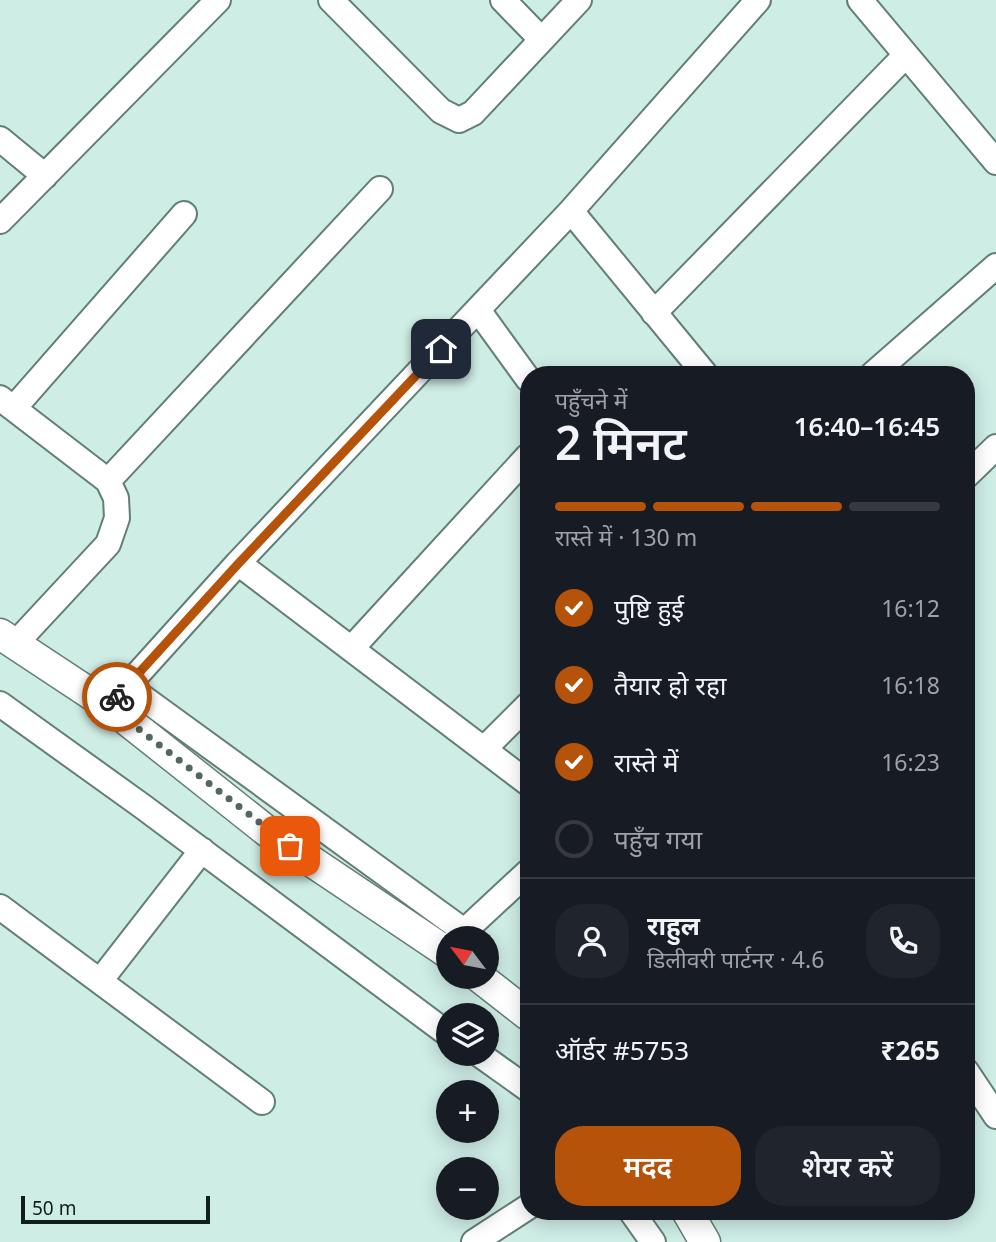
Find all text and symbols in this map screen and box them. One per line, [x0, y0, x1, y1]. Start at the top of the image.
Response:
pin [411, 319, 471, 379]
icon: home [422, 330, 460, 368]
text: पहुँचने में [555, 384, 627, 416]
text: 16:40–16:45 [794, 408, 940, 444]
text: 2 मिनट [555, 411, 687, 473]
text: रास्ते में · 130 m [555, 521, 697, 553]
icon: check [555, 589, 593, 627]
text: पुष्टि हुई [614, 590, 684, 626]
text: 16:12 [881, 592, 940, 624]
courier [82, 662, 152, 732]
icon: check [555, 666, 593, 704]
text: तैयार हो रहा [614, 667, 727, 703]
text: 16:18 [881, 669, 940, 701]
icon: bike [98, 678, 136, 716]
icon: check [555, 743, 593, 781]
text: रास्ते में [614, 744, 679, 780]
text: 16:23 [881, 746, 940, 778]
pin [260, 816, 320, 876]
text: पहुँच गया [614, 821, 702, 857]
icon: bag [271, 827, 309, 865]
button: person [555, 904, 629, 978]
button: phone [866, 904, 940, 978]
text: राहुल [647, 907, 700, 943]
north arrow [436, 926, 499, 989]
map controls [436, 926, 499, 1220]
text: डिलीवरी पार्टनर · 4.6 [647, 943, 824, 975]
button: layers [436, 1003, 499, 1066]
text: ऑर्डर #5753 [555, 1032, 689, 1068]
text: ₹265 [881, 1032, 940, 1068]
button: + [436, 1080, 499, 1143]
button: मदद [555, 1126, 741, 1206]
button: शेयर करें [755, 1126, 940, 1206]
button: − [436, 1157, 499, 1220]
scale bar [21, 1193, 210, 1225]
text: 50 m [32, 1195, 76, 1221]

